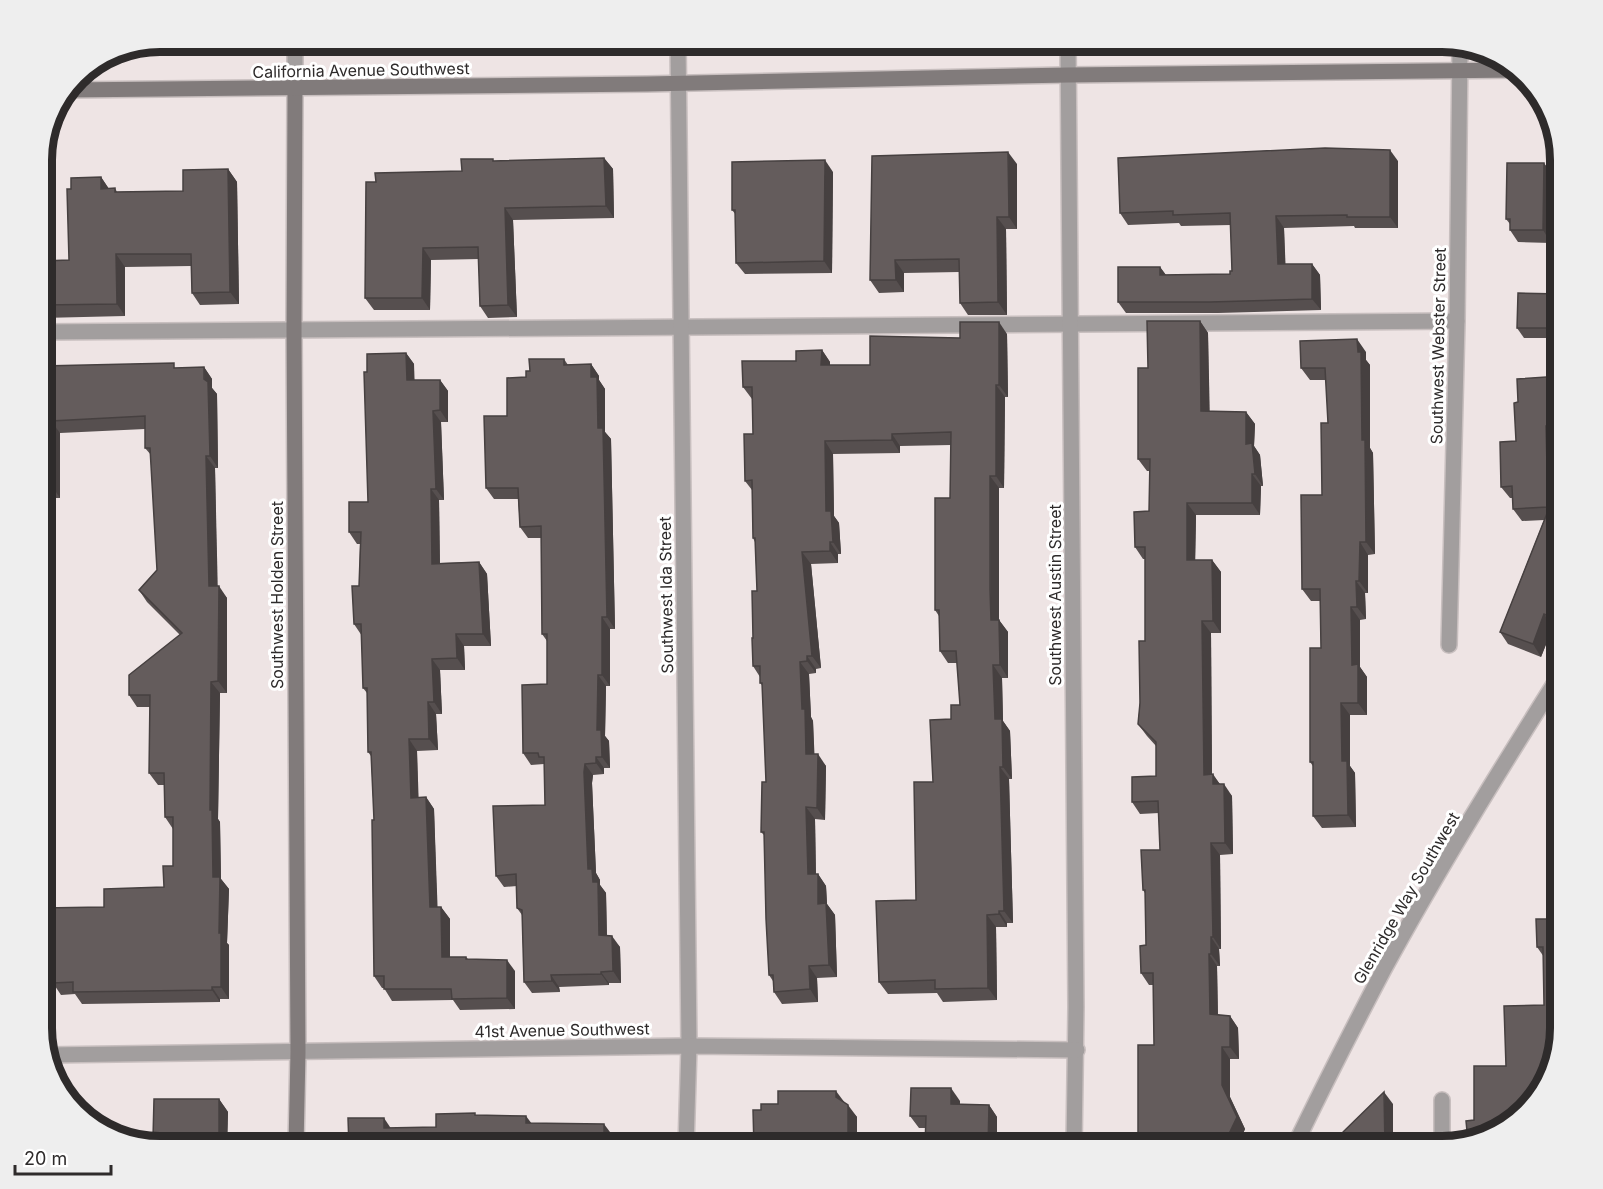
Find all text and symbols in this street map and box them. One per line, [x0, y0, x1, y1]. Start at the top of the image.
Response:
street label: California Avenue Southwest [252, 58, 470, 82]
street label: Southwest Webster Street [1426, 247, 1450, 445]
street label: Southwest Holden Street [267, 501, 287, 689]
street label: Southwest Austin Street [1045, 504, 1065, 686]
street label: Southwest Ida Street [655, 516, 677, 674]
street label: Glenridge Way Southwest [1349, 808, 1463, 988]
street label: 41st Avenue Southwest [474, 1018, 650, 1042]
scale bar [15, 1138, 111, 1176]
text: 20 m [24, 1148, 67, 1169]

